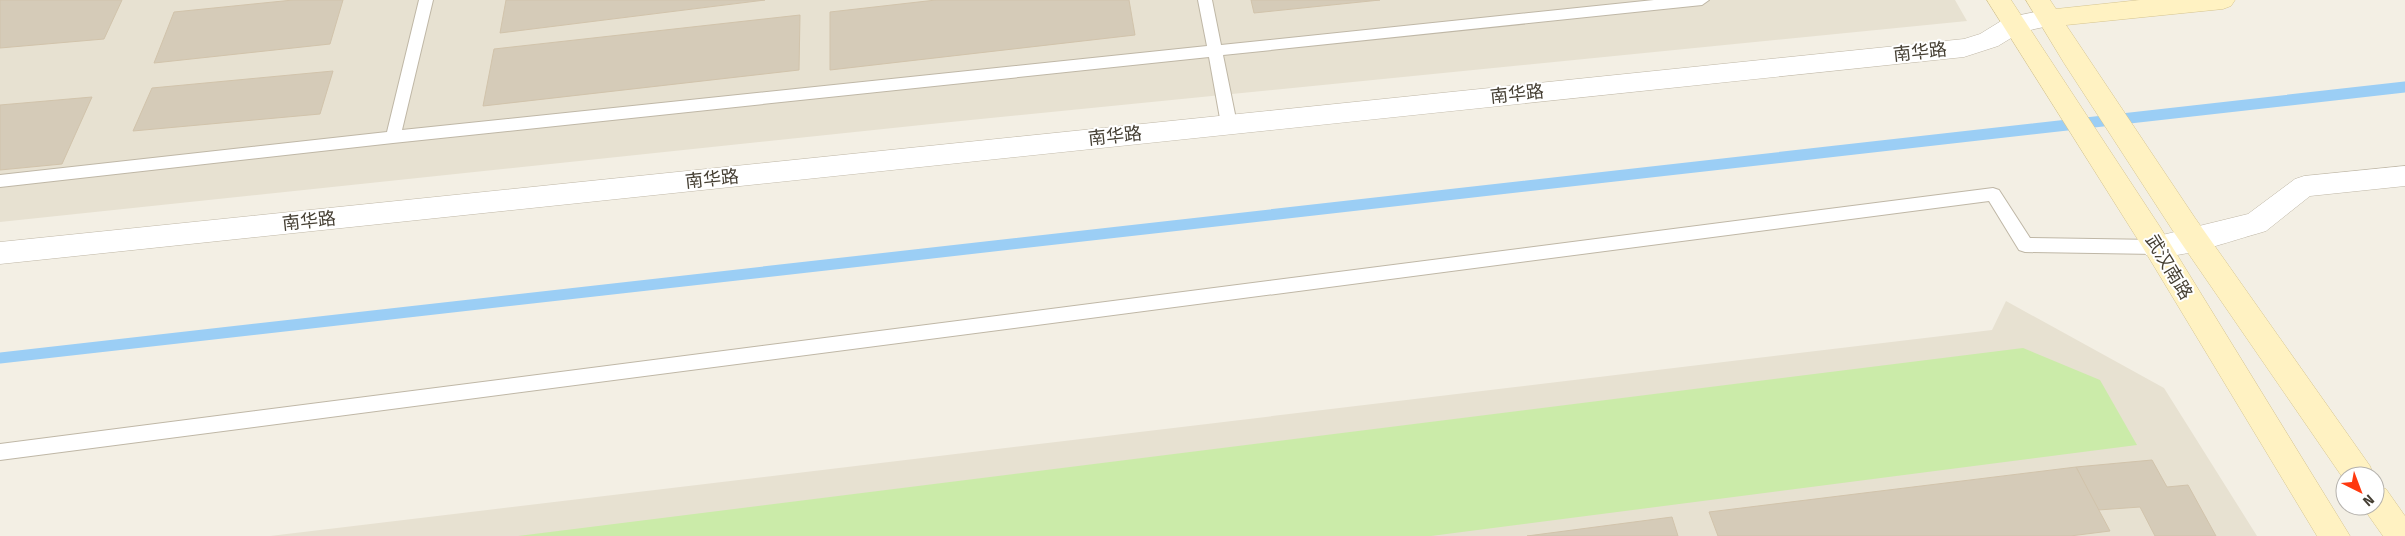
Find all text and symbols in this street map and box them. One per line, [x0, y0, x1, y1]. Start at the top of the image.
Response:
street label: 南华路 [1892, 38, 1948, 66]
street label: 南华路 [1489, 80, 1545, 108]
street label: 南华路 [1087, 122, 1143, 150]
street label: 南华路 [684, 165, 740, 193]
street label: 南华路 [281, 207, 337, 235]
street label: 武汉南路 [2141, 230, 2197, 304]
north arrow [2335, 466, 2385, 516]
text: N [2359, 491, 2378, 510]

